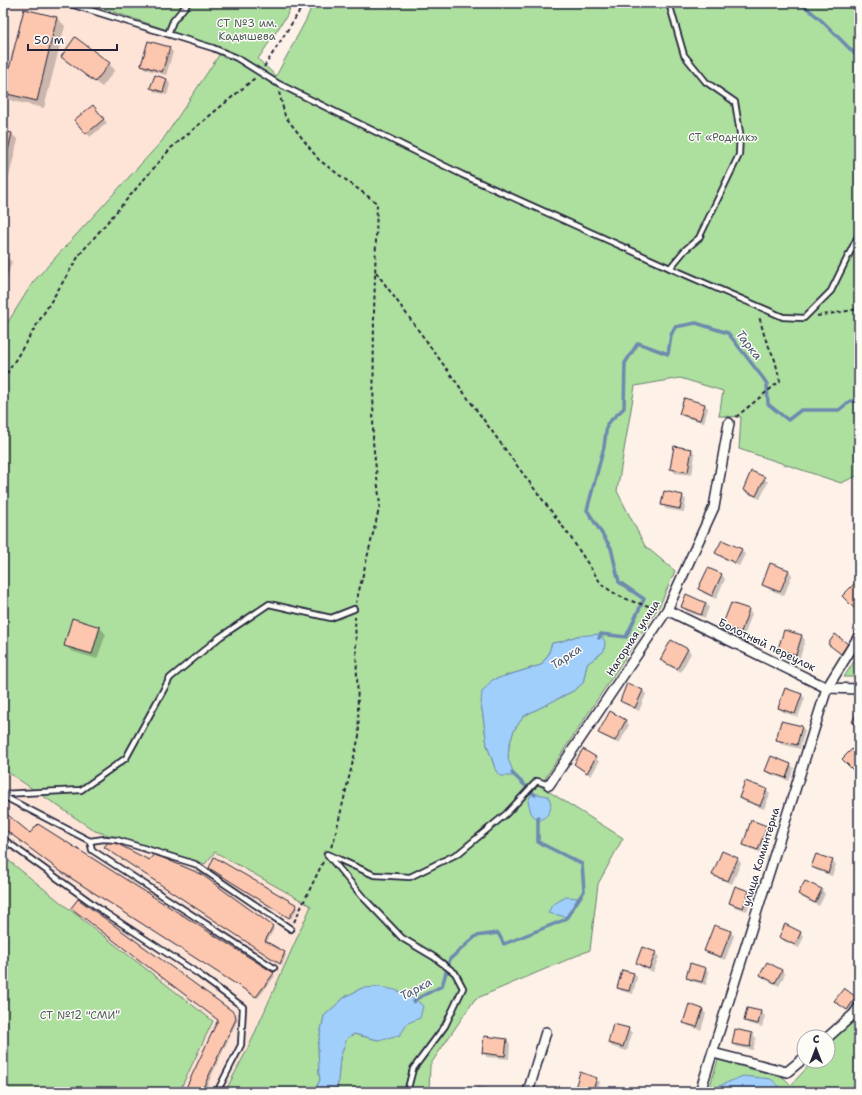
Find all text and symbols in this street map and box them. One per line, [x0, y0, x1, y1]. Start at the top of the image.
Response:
park label: СТ №3 им. Кадышева [217, 16, 277, 44]
scale bar [28, 26, 117, 52]
text: 50 m [34, 32, 64, 48]
park label: СТ «Родник» [688, 130, 758, 145]
water label: Тарка [732, 327, 766, 363]
street label: Нагорная улица [603, 597, 663, 679]
street label: Болотный переулок [716, 615, 818, 675]
water label: Тарка [547, 641, 585, 673]
street label: улица Коминтерна [739, 805, 783, 909]
water label: Тарка [397, 974, 435, 1004]
park label: СТ №12 "СМИ" [40, 1008, 120, 1023]
north arrow [796, 1029, 836, 1069]
text: С [813, 1032, 820, 1047]

